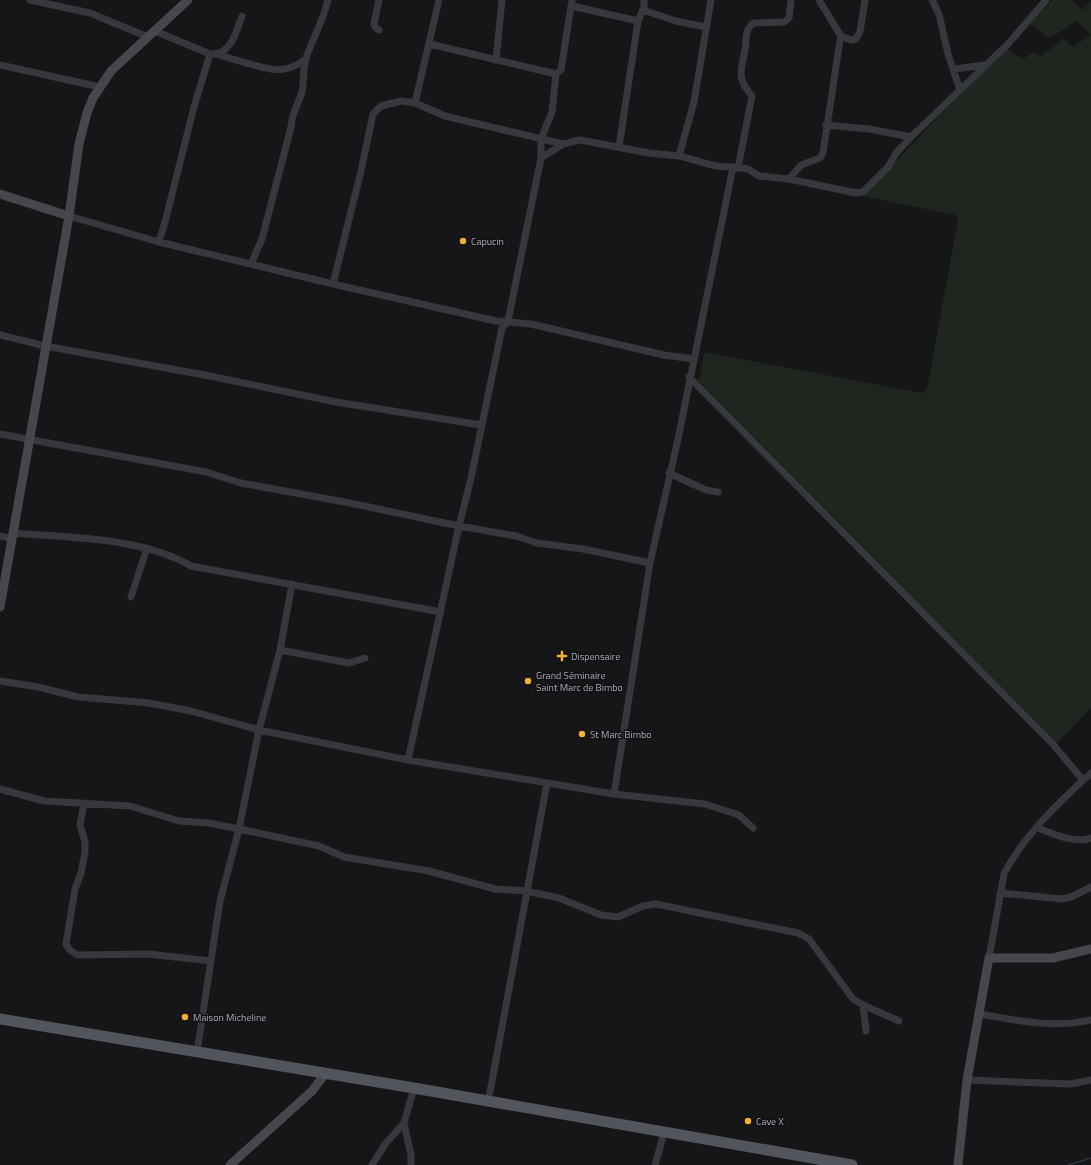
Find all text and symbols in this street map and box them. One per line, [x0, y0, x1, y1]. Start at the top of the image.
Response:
place label: Capucin [471, 234, 504, 249]
marker: Capucin [458, 236, 468, 246]
place label: Dispensaire [571, 649, 620, 664]
marker: Dispensaire [556, 650, 568, 662]
place label: Grand Séminaire Saint Marc de Bimbo [536, 668, 623, 695]
marker: Grand Séminaire Saint Marc de Bimbo [523, 676, 533, 686]
place label: St Marc Bimbo [590, 727, 652, 742]
marker: St Marc Bimbo [577, 729, 587, 739]
place label: Maison Micheline [193, 1010, 266, 1025]
marker: Maison Micheline [180, 1012, 190, 1022]
place label: Cave X [756, 1114, 784, 1129]
marker: Cave X [743, 1116, 753, 1126]

